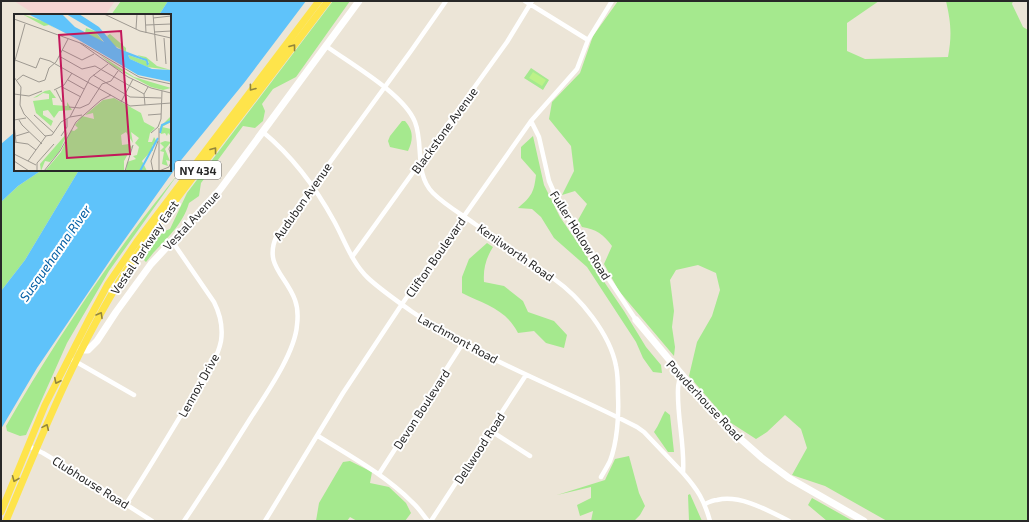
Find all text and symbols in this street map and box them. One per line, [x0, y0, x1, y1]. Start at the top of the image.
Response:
inset map [14, 14, 171, 171]
one-way arrow [288, 45, 295, 52]
one-way arrow [250, 83, 257, 90]
street label: Blackstone Avenue [408, 84, 480, 176]
one-way arrow [209, 148, 216, 155]
street label: Audubon Avenue [270, 160, 334, 242]
road number: NY 434 [175, 161, 221, 179]
street label: Vestal Avenue [160, 187, 222, 253]
street label: Fuller Hollow Road [548, 188, 614, 282]
street label: Vestal Parkway East [107, 197, 181, 297]
water label: Susquehanna River [16, 201, 95, 304]
street label: Clifton Boulevard [402, 214, 468, 300]
street label: Kenilworth Road [475, 220, 557, 284]
street label: Larchmont Road [415, 310, 501, 366]
one-way arrow [96, 312, 103, 319]
street label: Lennox Drive [175, 351, 221, 419]
street label: Powderhouse Road [664, 357, 746, 443]
street label: Devon Boulevard [390, 366, 452, 452]
one-way arrow [54, 377, 62, 385]
street label: Dellwood Road [451, 410, 507, 486]
one-way arrow [41, 424, 49, 431]
street label: Clubhouse Road [50, 453, 132, 511]
one-way arrow [11, 475, 19, 482]

